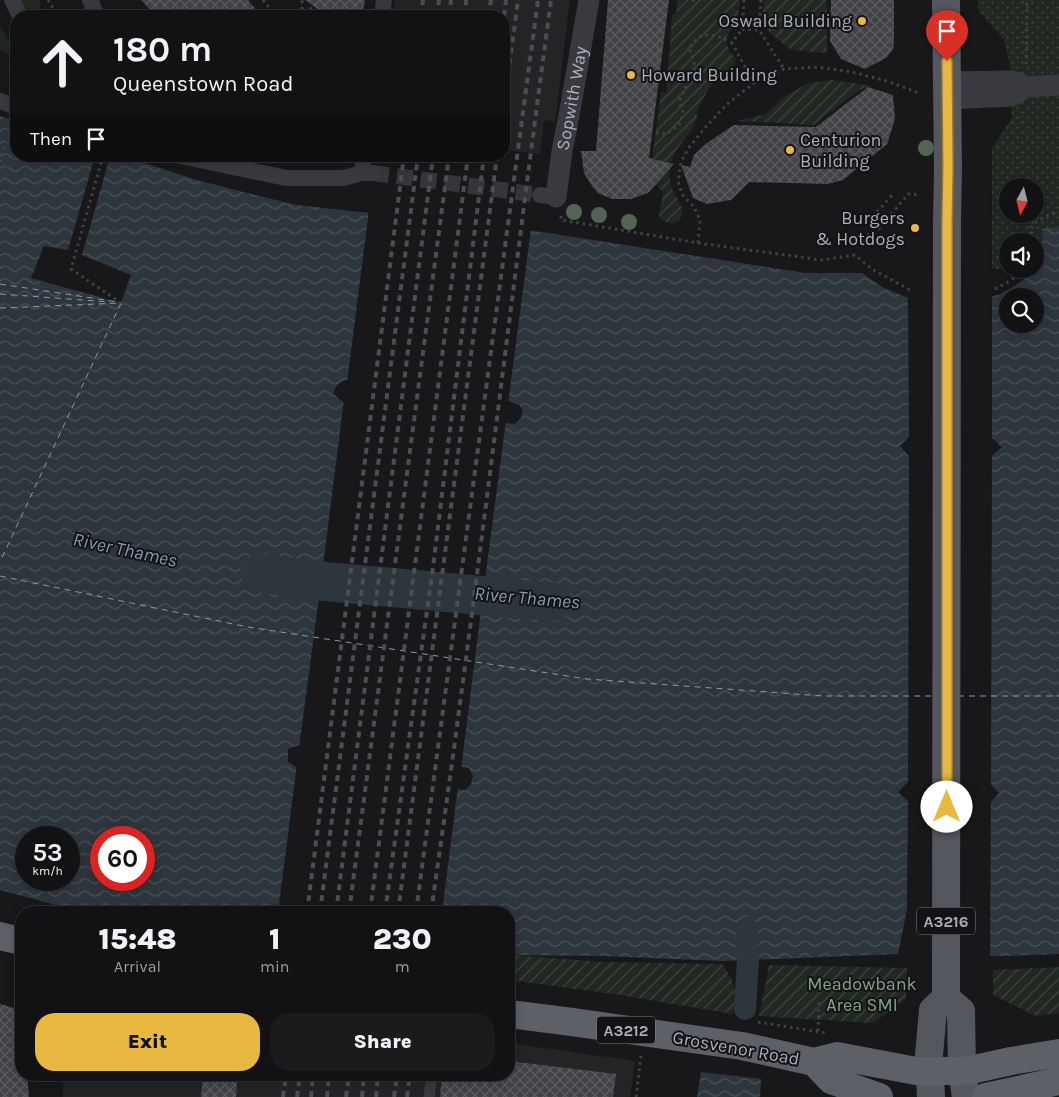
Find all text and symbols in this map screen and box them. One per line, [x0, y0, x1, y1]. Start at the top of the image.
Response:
place label: Oswald Building [718, 10, 852, 32]
pin [926, 10, 968, 61]
marker: Oswald Building [856, 15, 868, 27]
icon: arrive [933, 17, 961, 45]
text: 180 m [113, 29, 212, 70]
icon: ahead [30, 30, 95, 95]
street label: Sopwith Way [551, 44, 592, 152]
place label: Howard Building [641, 64, 777, 86]
marker: Howard Building [625, 69, 637, 81]
text: Queenstown Road [113, 71, 293, 97]
icon: arrive [82, 125, 110, 153]
text: Then [30, 128, 72, 150]
place label: Centurion Building [800, 129, 881, 172]
marker: Centurion Building [784, 144, 796, 156]
north arrow [999, 178, 1044, 222]
map controls [999, 178, 1044, 333]
place label: Burgers & Hotdogs [816, 207, 905, 250]
marker: Burgers & Hotdogs [909, 222, 921, 234]
button: sound [999, 233, 1044, 278]
button: search [999, 288, 1044, 333]
water label: River Thames [71, 528, 179, 572]
water label: River Thames [473, 582, 581, 614]
position arrow [920, 780, 972, 832]
speed limit sign: 60 [90, 826, 155, 891]
text: 53 [32, 838, 63, 867]
text: km/h [32, 864, 63, 878]
road number: A3216 [917, 908, 975, 934]
text: 15:48 [98, 921, 177, 957]
text: 1 [269, 921, 280, 957]
text: 230 [373, 921, 432, 957]
text: Arrival [114, 957, 161, 976]
text: min [260, 957, 289, 976]
text: m [395, 957, 410, 976]
park label: Meadowbank Area SMI [807, 973, 917, 1016]
button: Exit [35, 1013, 260, 1071]
button: Share [270, 1013, 495, 1071]
road number: A3212 [597, 1016, 655, 1044]
street label: Grosvenor Road [671, 1026, 801, 1070]

